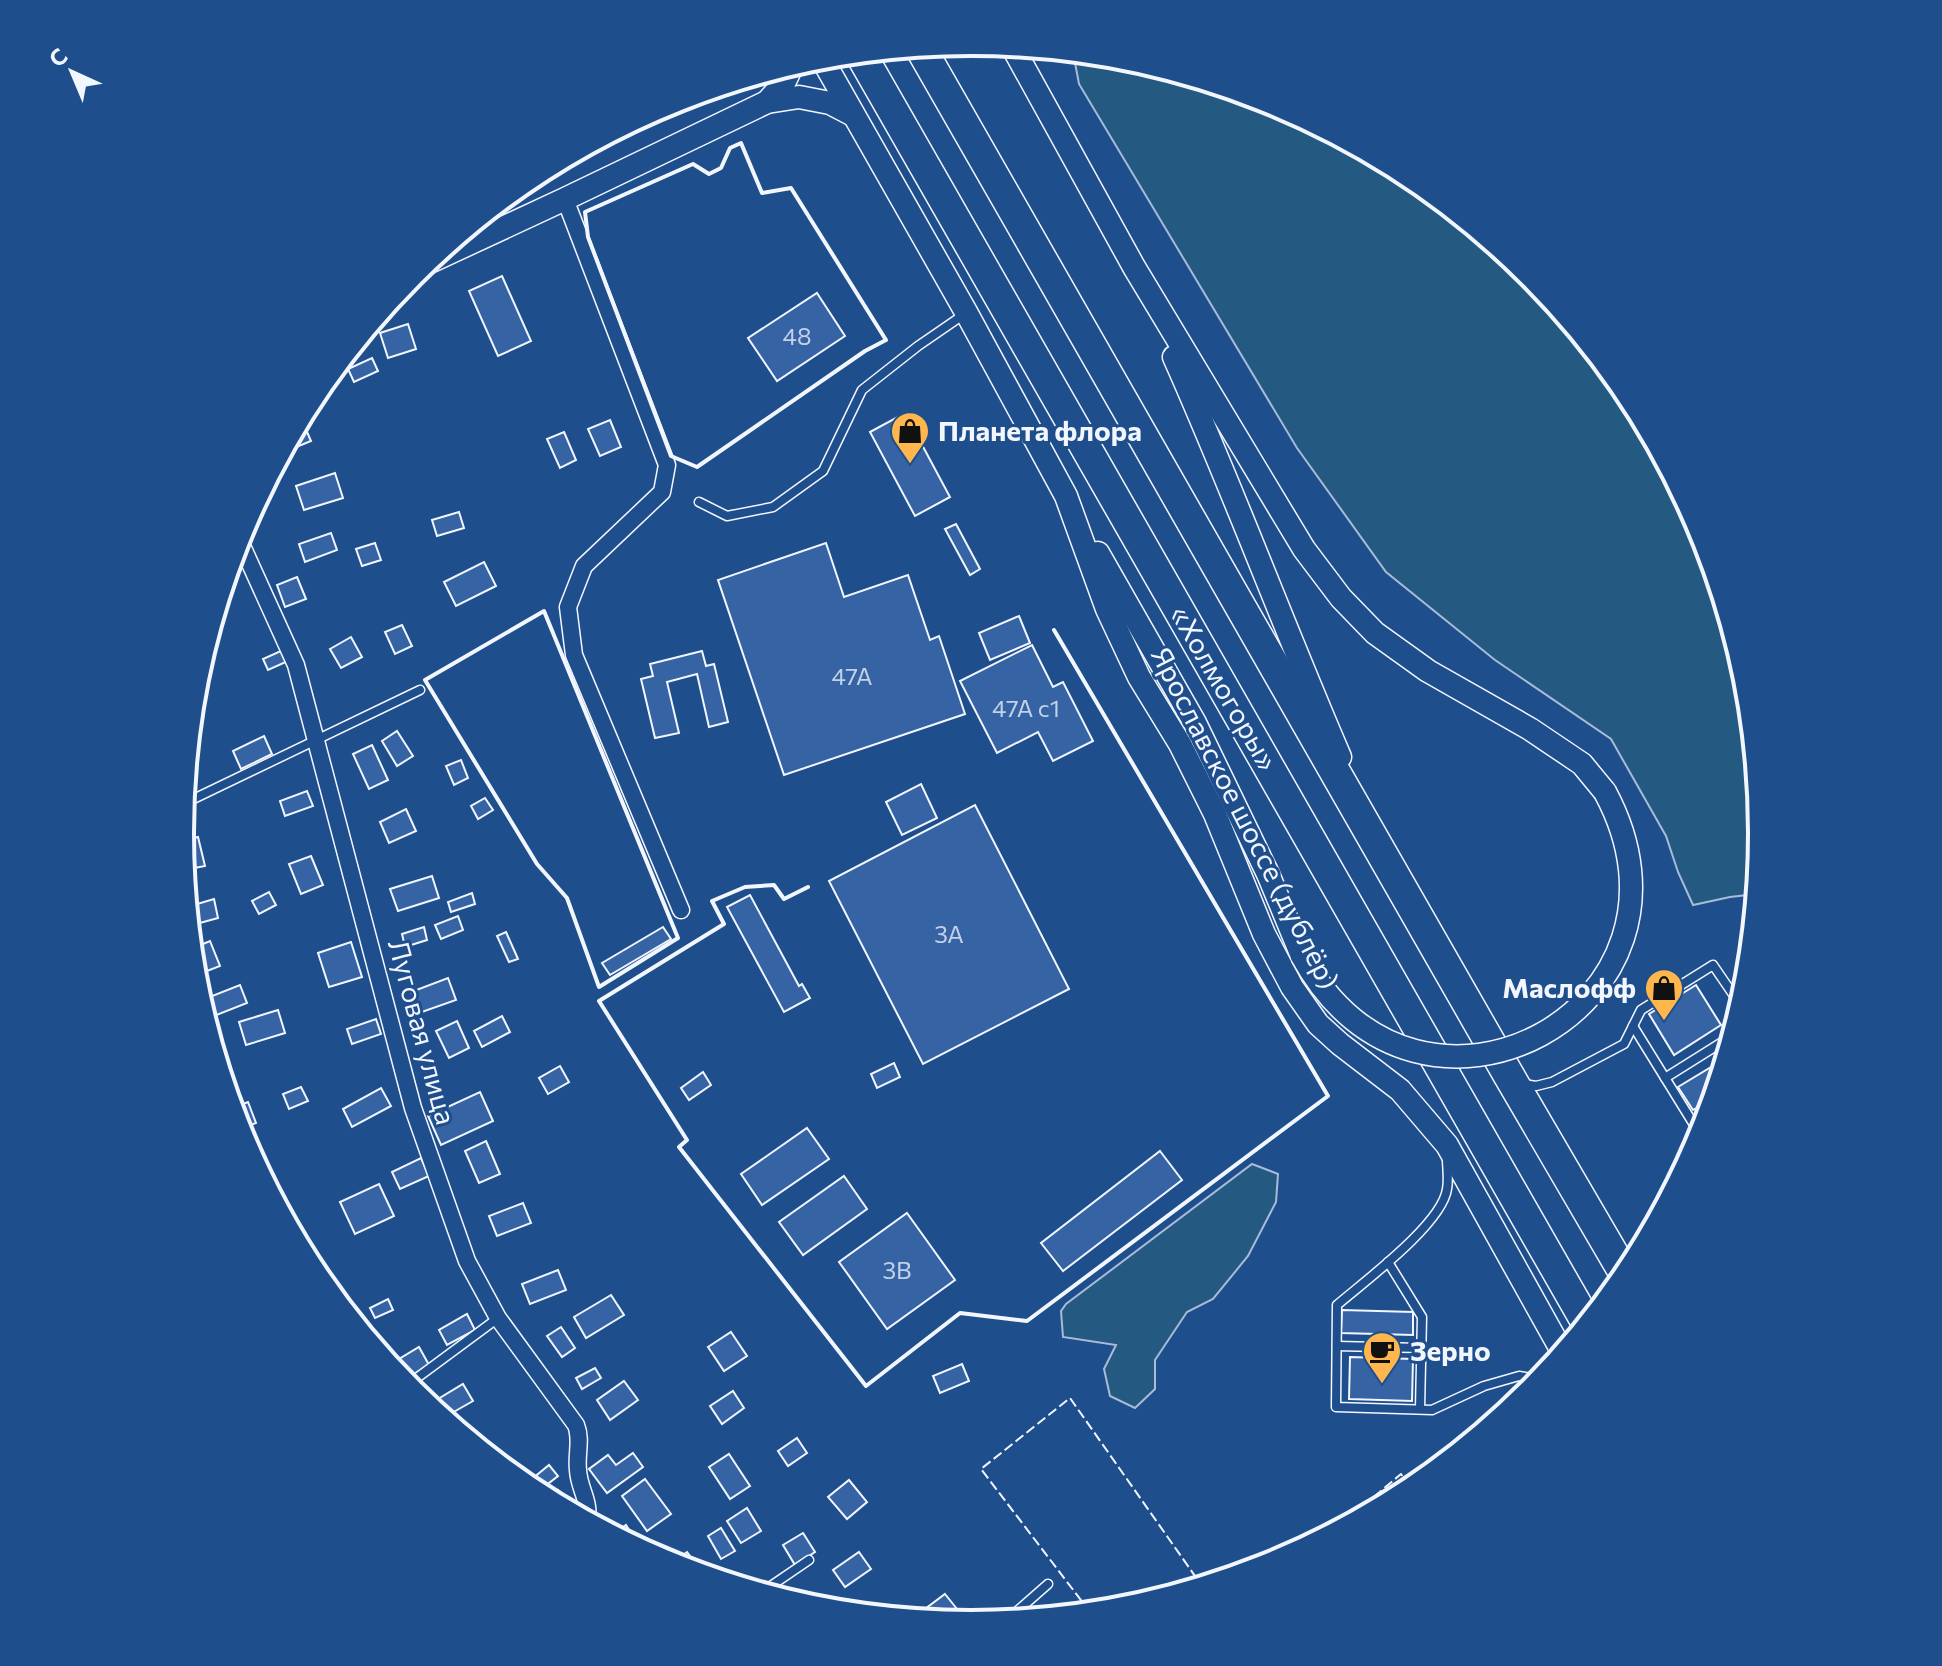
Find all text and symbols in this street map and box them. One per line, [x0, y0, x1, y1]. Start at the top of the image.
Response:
north arrow [32, 32, 112, 112]
text: С [43, 42, 73, 72]
house number: 48 [783, 321, 811, 350]
shop icon: Планета флора [889, 410, 931, 465]
place label: Планета флора [938, 413, 1142, 447]
street label: «Холмогоры» [1164, 599, 1286, 776]
street label: Ярославское шоссе (дублёр) [1145, 641, 1347, 994]
house number: 47А [831, 661, 873, 690]
house number: 47А с1 [992, 693, 1060, 722]
house number: 3А [934, 919, 964, 948]
street label: Луговая улица [382, 935, 464, 1128]
shop icon: Маслофф [1643, 967, 1685, 1022]
place label: Маслофф [1502, 970, 1636, 1004]
house number: 3В [882, 1255, 912, 1284]
cafe icon: Зерно [1361, 1330, 1403, 1385]
place label: Зерно [1410, 1333, 1491, 1367]

